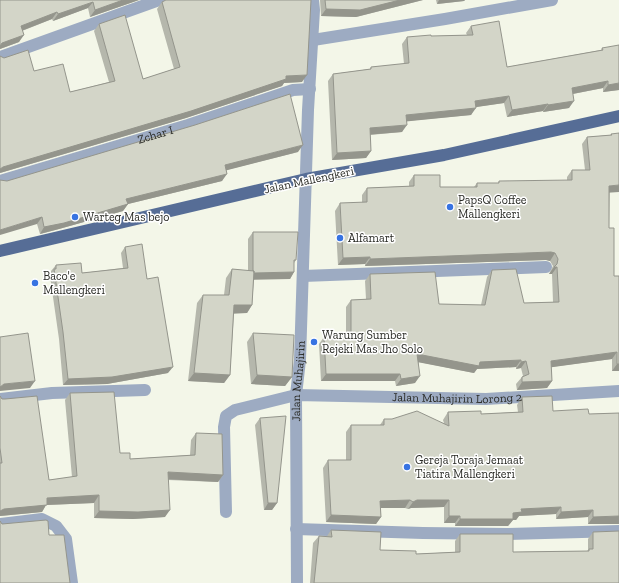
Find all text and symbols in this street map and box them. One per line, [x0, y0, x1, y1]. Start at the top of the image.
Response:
street label: Zchar I [136, 123, 175, 147]
street label: Jalan Mallengkeri [263, 164, 356, 196]
place label: PapsQ Coffee Mallengkeri [458, 193, 527, 221]
marker: PapsQ Coffee Mallengkeri [445, 202, 455, 212]
place label: Warteg Mas bejo [83, 210, 169, 225]
marker: Warteg Mas bejo [70, 212, 80, 222]
place label: Alfamart [348, 231, 395, 245]
marker: Alfamart [335, 233, 345, 243]
place label: Baco'e Mallengkeri [43, 269, 105, 297]
marker: Baco'e Mallengkeri [30, 278, 40, 288]
place label: Warung Sumber Rejeki Mas Jho Solo [322, 328, 423, 357]
marker: Warung Sumber Rejeki Mas Jho Solo [309, 337, 319, 347]
street label: Jalan Muhajirin [289, 340, 308, 422]
street label: Jalan Muhajirin Lorong 2 [392, 390, 522, 406]
place label: Gereja Toraja Jemaat Tiatira Mallengkeri [415, 453, 524, 481]
marker: Gereja Toraja Jemaat Tiatira Mallengkeri [402, 462, 412, 472]

